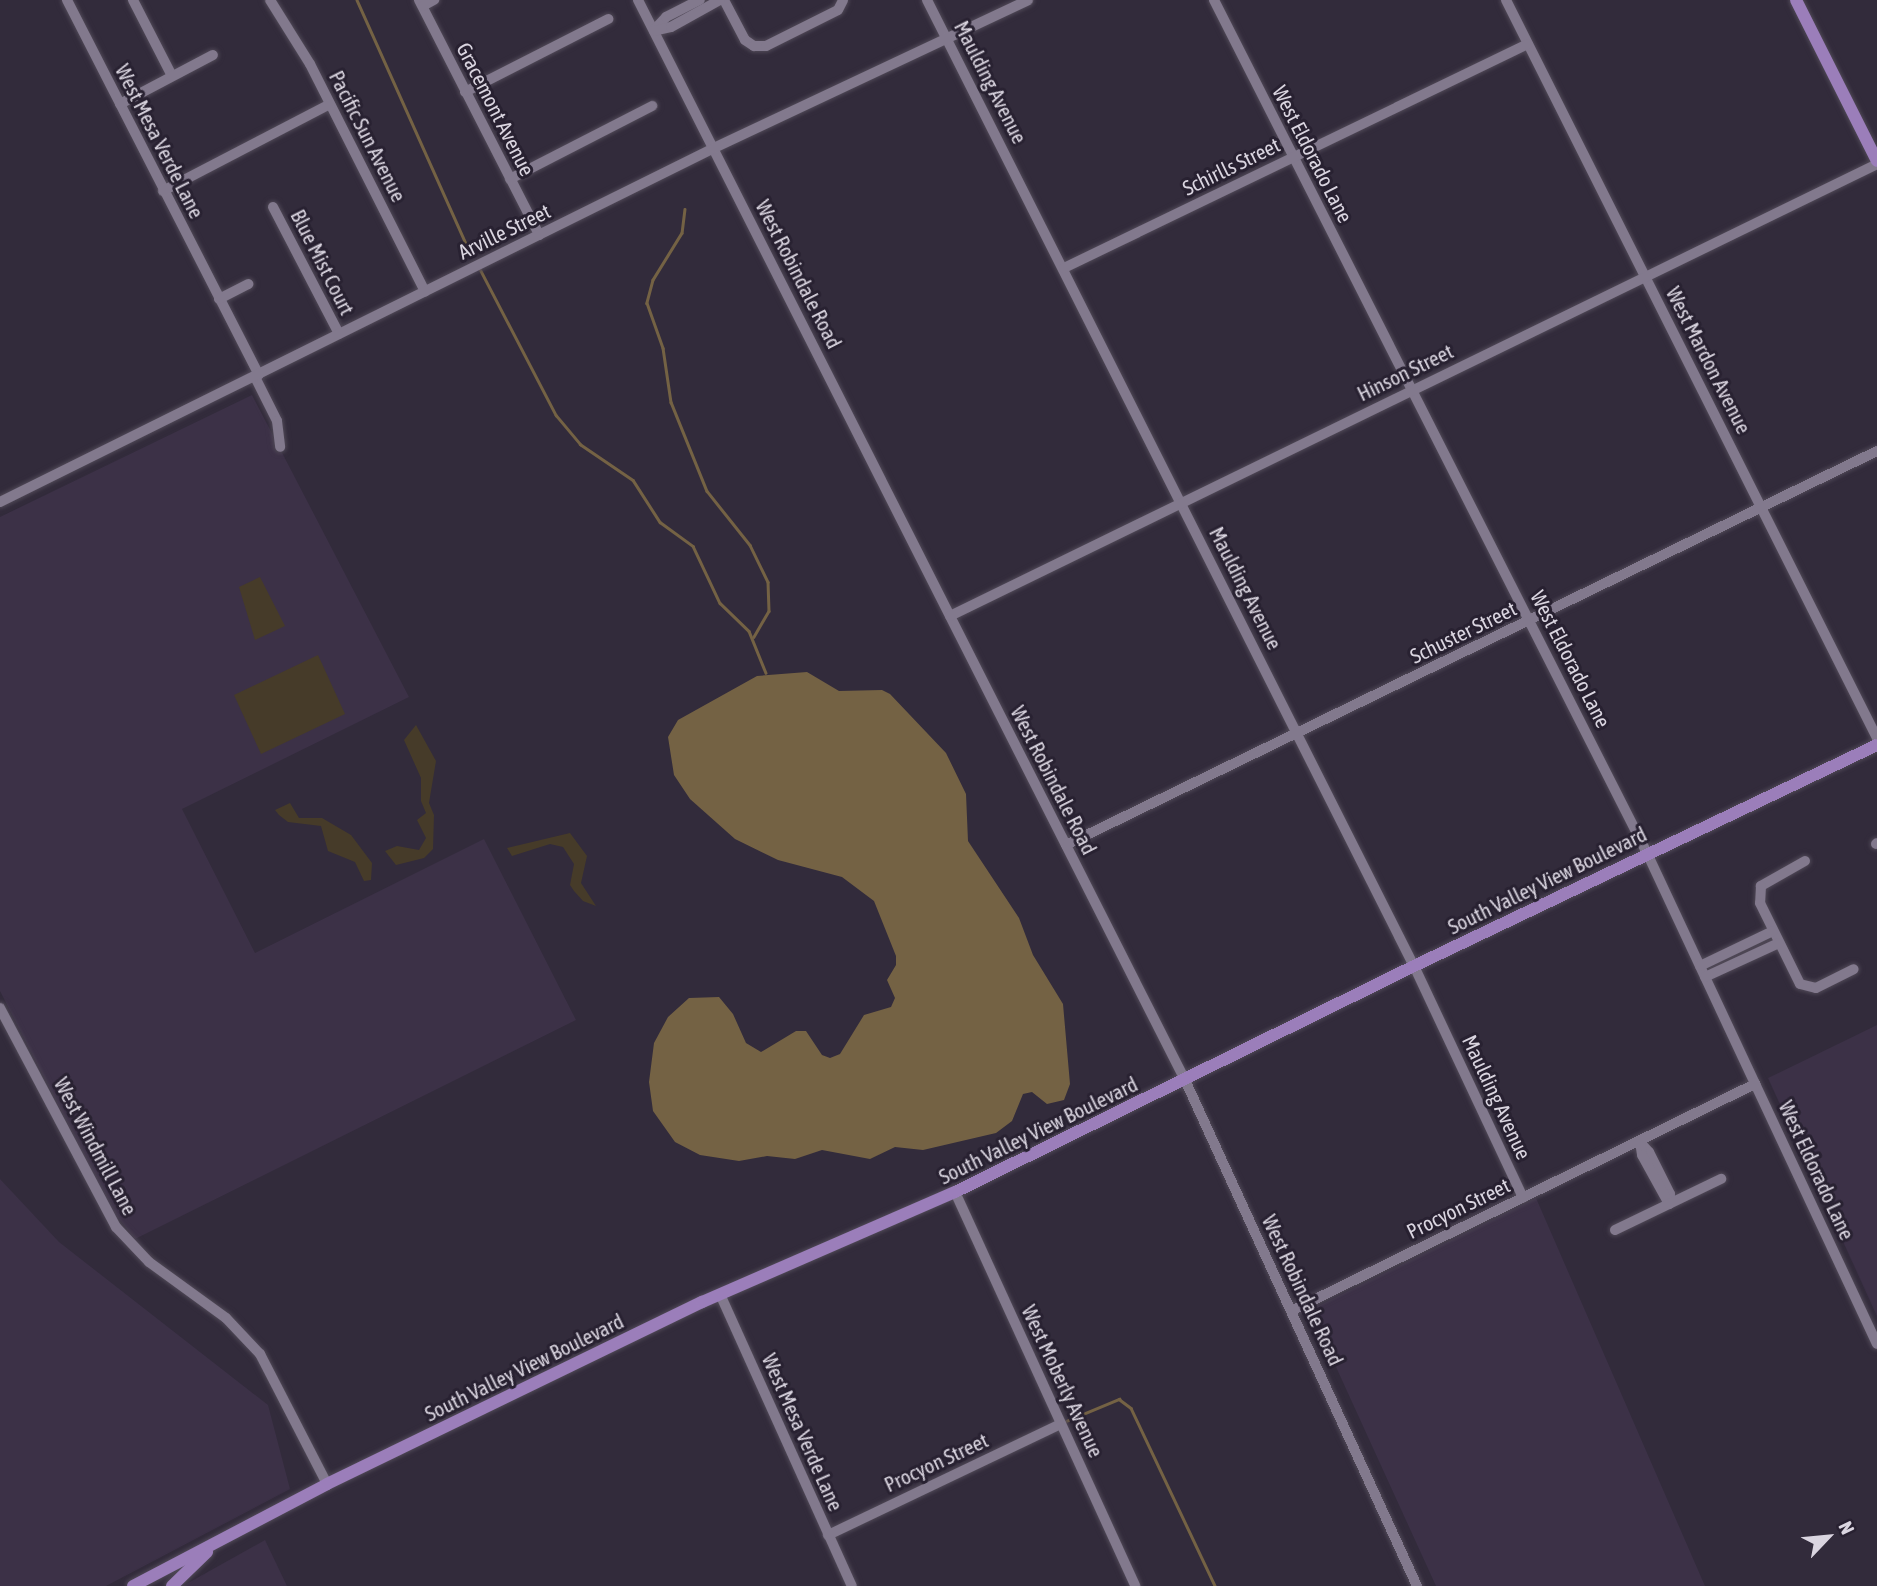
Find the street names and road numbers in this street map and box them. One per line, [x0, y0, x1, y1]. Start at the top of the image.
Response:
street label: Maulding Avenue [949, 16, 1033, 148]
street label: Gracemont Avenue [452, 38, 540, 180]
street label: West Mesa Verde Lane [110, 60, 210, 222]
street label: Pacific Sun Avenue [324, 66, 412, 206]
street label: West Eldorado Lane [1268, 81, 1358, 227]
street label: Schirlls Street [1178, 132, 1284, 200]
street label: West Robindale Road [751, 195, 847, 353]
street label: Arville Street [454, 198, 554, 264]
street label: Blue Mist Court [286, 205, 360, 319]
street label: West Mardon Avenue [1661, 282, 1757, 438]
street label: Hinson Street [1353, 338, 1457, 406]
street label: Maulding Avenue [1204, 522, 1288, 654]
street label: West Eldorado Lane [1526, 586, 1616, 732]
street label: Schuster Street [1406, 596, 1520, 668]
street label: West Robindale Road [1006, 701, 1102, 859]
street label: South Valley View Boulevard [1444, 821, 1650, 939]
street label: Maulding Avenue [1457, 1031, 1537, 1163]
street label: South Valley View Boulevard [935, 1071, 1141, 1189]
street label: West Windmill Lane [49, 1073, 143, 1219]
street label: West Eldorado Lane [1774, 1097, 1860, 1243]
street label: Procyon Street [1402, 1172, 1514, 1244]
street label: West Robindale Road [1257, 1211, 1349, 1369]
street label: West Moberly Avenue [1017, 1301, 1109, 1461]
street label: South Valley View Boulevard [421, 1308, 627, 1426]
street label: West Mesa Verde Lane [757, 1349, 849, 1515]
street label: Procyon Street [880, 1427, 992, 1497]

